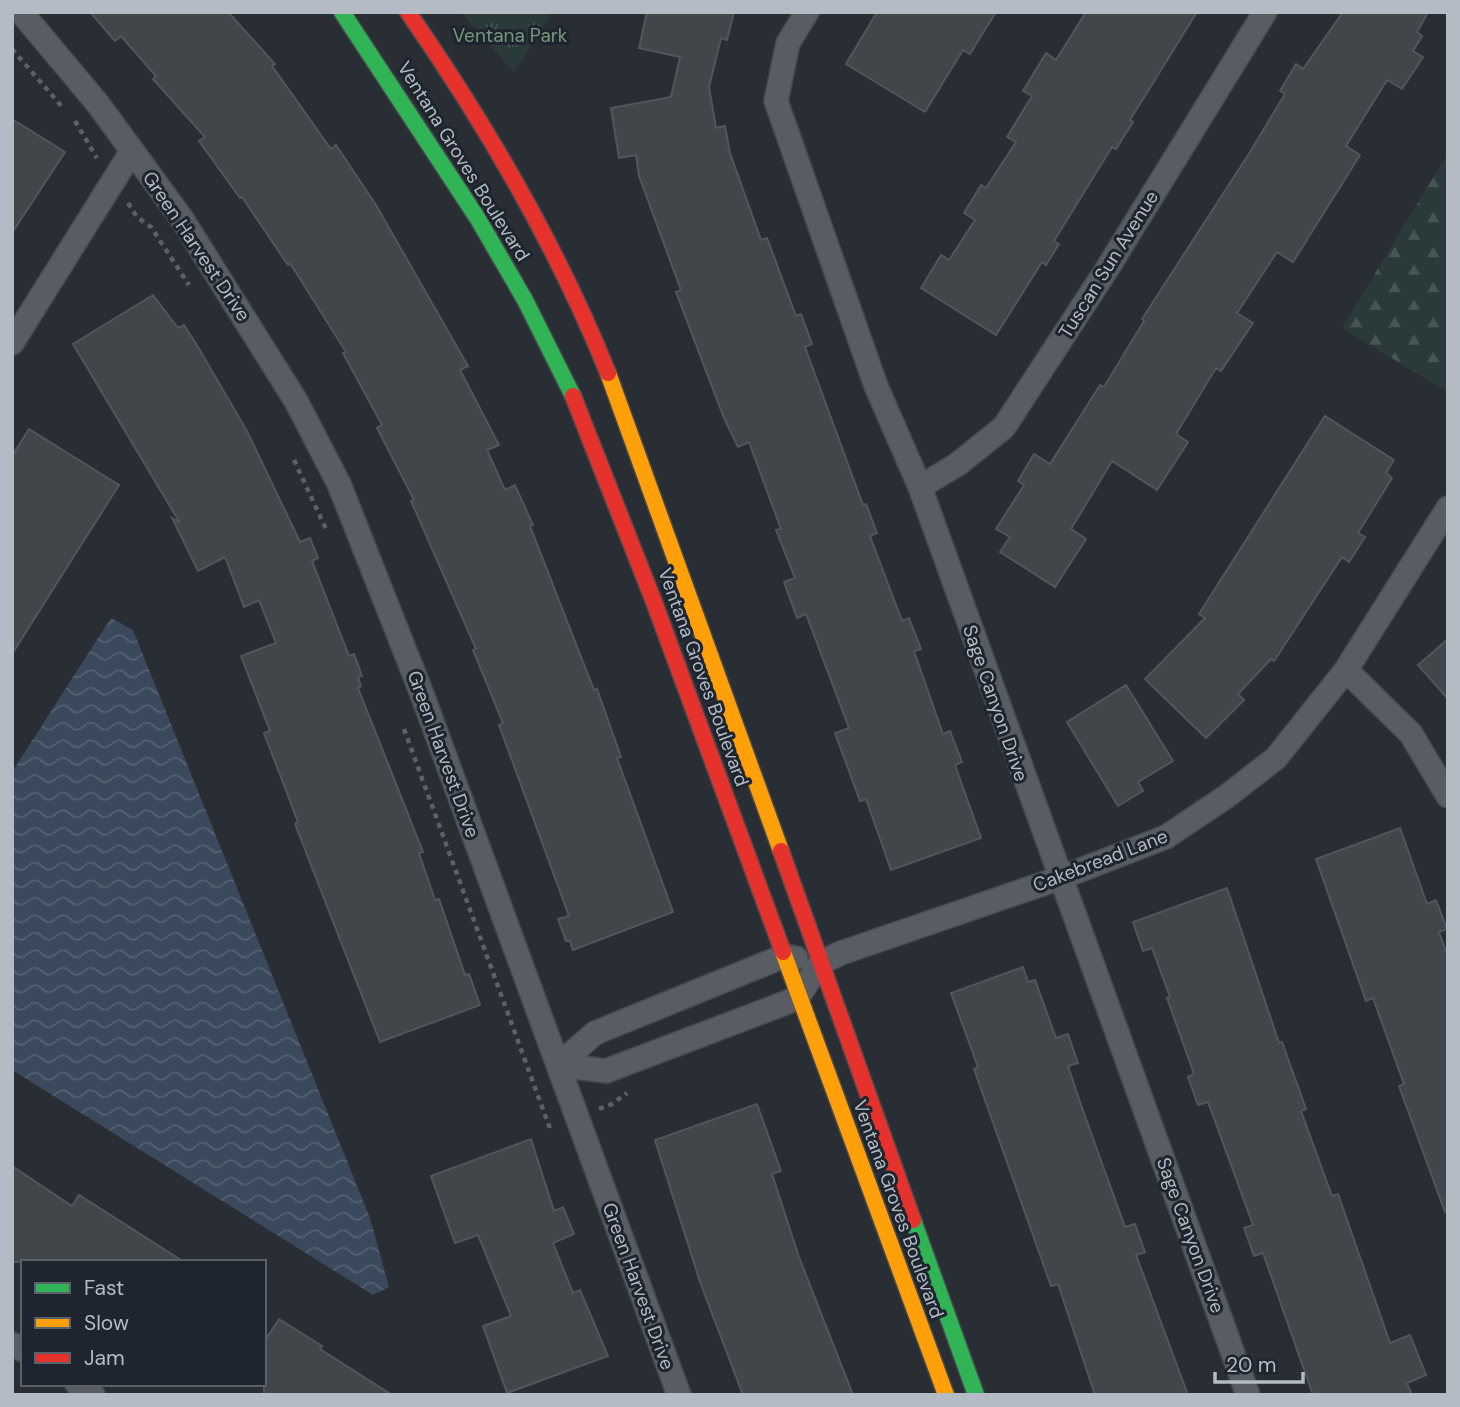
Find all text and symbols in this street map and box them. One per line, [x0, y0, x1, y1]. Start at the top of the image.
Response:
park label: Ventana Park [453, 23, 568, 48]
street label: Ventana Groves Boulevard [392, 57, 535, 266]
street label: Green Harvest Drive [137, 166, 256, 326]
street label: Tuscan Sun Avenue [1053, 186, 1164, 343]
street label: Ventana Groves Boulevard [652, 564, 755, 790]
street label: Sage Canyon Drive [957, 622, 1034, 785]
street label: Green Harvest Drive [402, 667, 485, 841]
street label: Cakebread Lane [1029, 823, 1171, 898]
street label: Ventana Groves Boulevard [847, 1096, 950, 1322]
street label: Sage Canyon Drive [1151, 1154, 1230, 1316]
street label: Green Harvest Drive [597, 1199, 680, 1373]
legend [21, 1260, 266, 1386]
text: Fast [84, 1274, 124, 1302]
text: Slow [84, 1309, 129, 1337]
scale bar [1215, 1340, 1302, 1384]
text: Jam [84, 1344, 125, 1372]
text: 20 m [1226, 1351, 1277, 1379]

